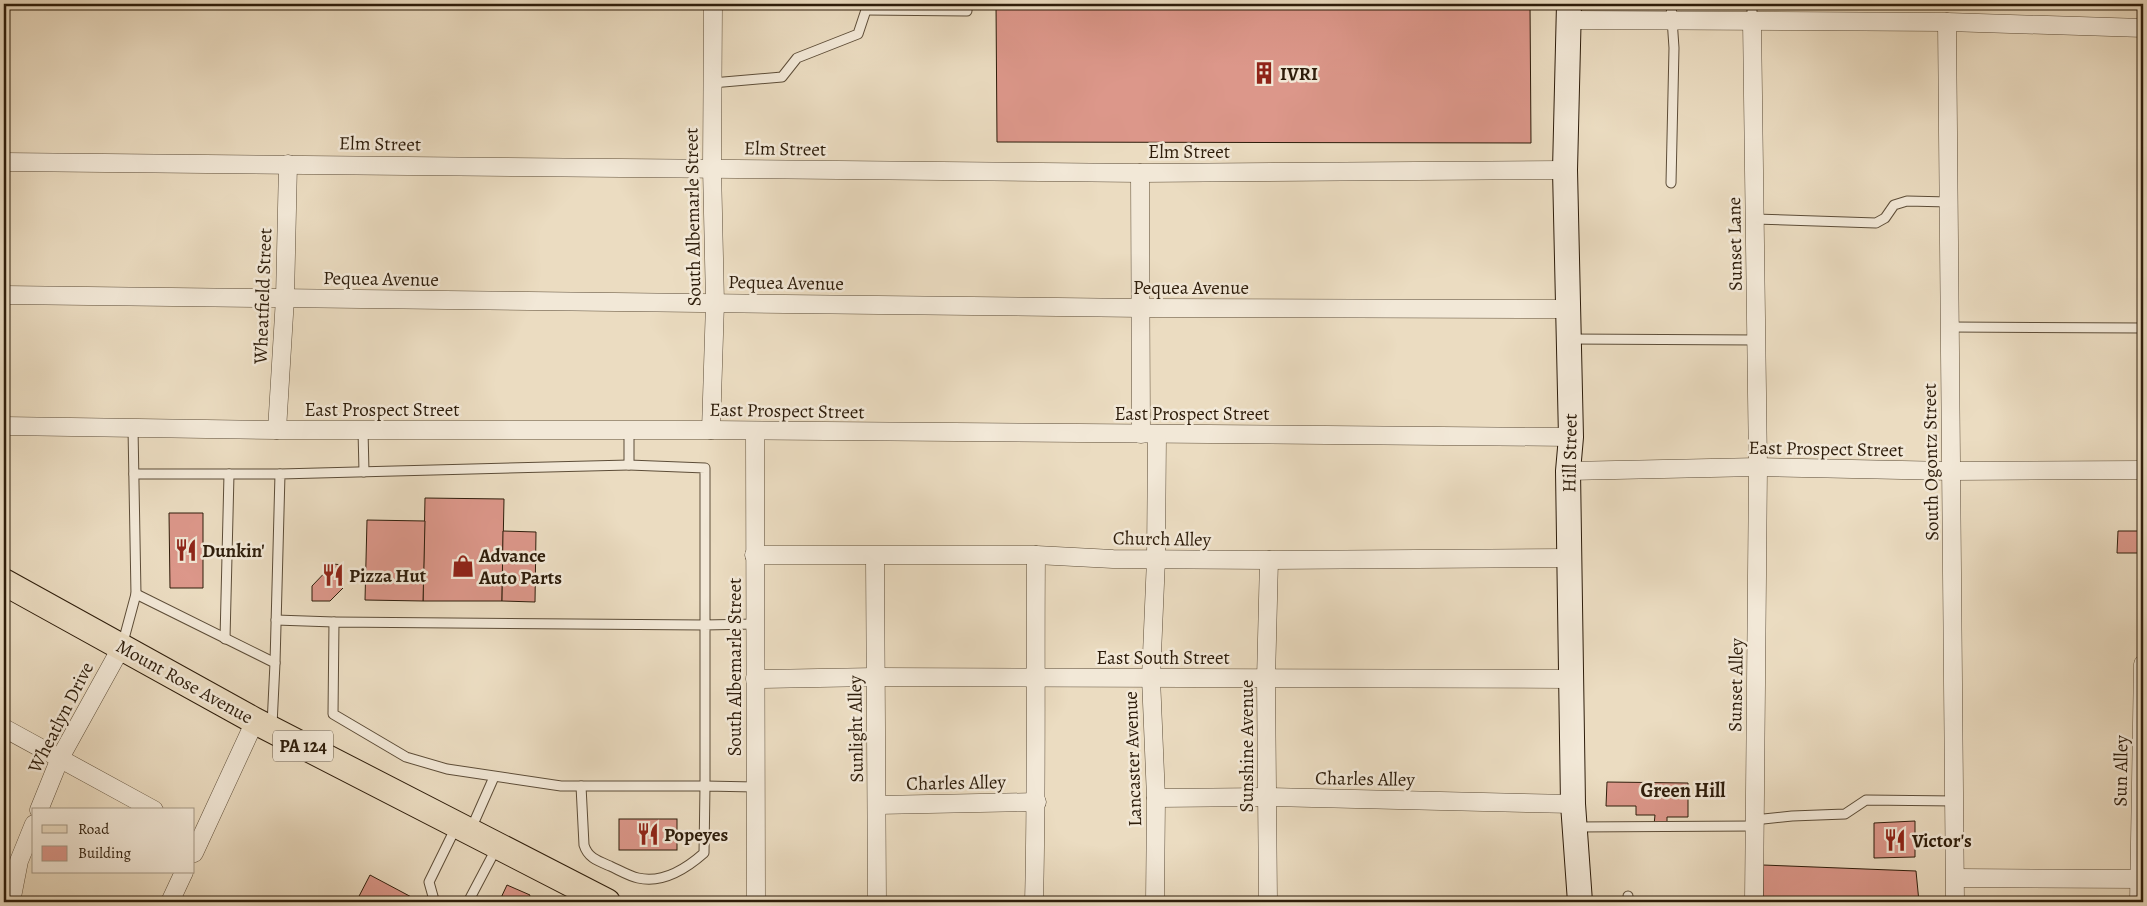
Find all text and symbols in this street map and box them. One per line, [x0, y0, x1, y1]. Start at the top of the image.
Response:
building icon: IVRI [1251, 60, 1277, 86]
place label: IVRI [1280, 61, 1318, 87]
street label: South Albemarle Street [678, 127, 708, 307]
street label: Elm Street [339, 130, 421, 158]
street label: Elm Street [744, 135, 826, 163]
street label: Elm Street [1148, 139, 1230, 165]
street label: Sunset Lane [1721, 197, 1749, 291]
street label: Wheatfield Street [248, 227, 278, 366]
street label: Pequea Avenue [323, 265, 439, 293]
street label: Pequea Avenue [728, 269, 844, 297]
street label: Pequea Avenue [1133, 275, 1249, 301]
street label: South Ogontz Street [1917, 383, 1945, 541]
street label: East Prospect Street [304, 397, 460, 423]
street label: East Prospect Street [709, 397, 865, 425]
street label: East Prospect Street [1114, 401, 1270, 427]
street label: Hill Street [1556, 413, 1584, 493]
street label: East Prospect Street [1748, 435, 1904, 463]
street label: Church Alley [1113, 525, 1212, 553]
restaurant icon: Dunkin' [173, 537, 199, 563]
place label: Dunkin' [202, 538, 265, 564]
place label: Advance Auto Parts [478, 543, 562, 591]
shop icon: Advance Auto Parts [450, 553, 476, 579]
restaurant icon: Pizza Hut [320, 562, 346, 588]
place label: Pizza Hut [349, 563, 427, 589]
street label: South Albemarle Street [722, 578, 748, 756]
street label: Mount Rose Avenue [111, 633, 258, 730]
street label: Sunset Alley [1722, 637, 1750, 732]
street label: East South Street [1096, 645, 1230, 671]
street label: Wheatlyn Drive [21, 658, 100, 778]
street label: Sunlight Alley [842, 675, 870, 783]
street label: Sunshine Avenue [1234, 679, 1260, 813]
street label: Lancaster Avenue [1118, 691, 1148, 827]
road number: PA 124 [273, 730, 333, 761]
street label: Sun Alley [2107, 735, 2135, 807]
street label: Charles Alley [1315, 765, 1416, 793]
street label: Charles Alley [906, 769, 1007, 797]
district label: Green Hill [1640, 777, 1726, 804]
legend [32, 808, 195, 874]
text: Road [78, 819, 110, 839]
restaurant icon: Popeyes [635, 821, 661, 847]
place label: Popeyes [664, 822, 728, 848]
restaurant icon: Victor's [1882, 827, 1908, 853]
place label: Victor's [1911, 828, 1972, 854]
text: Building [78, 843, 131, 863]

